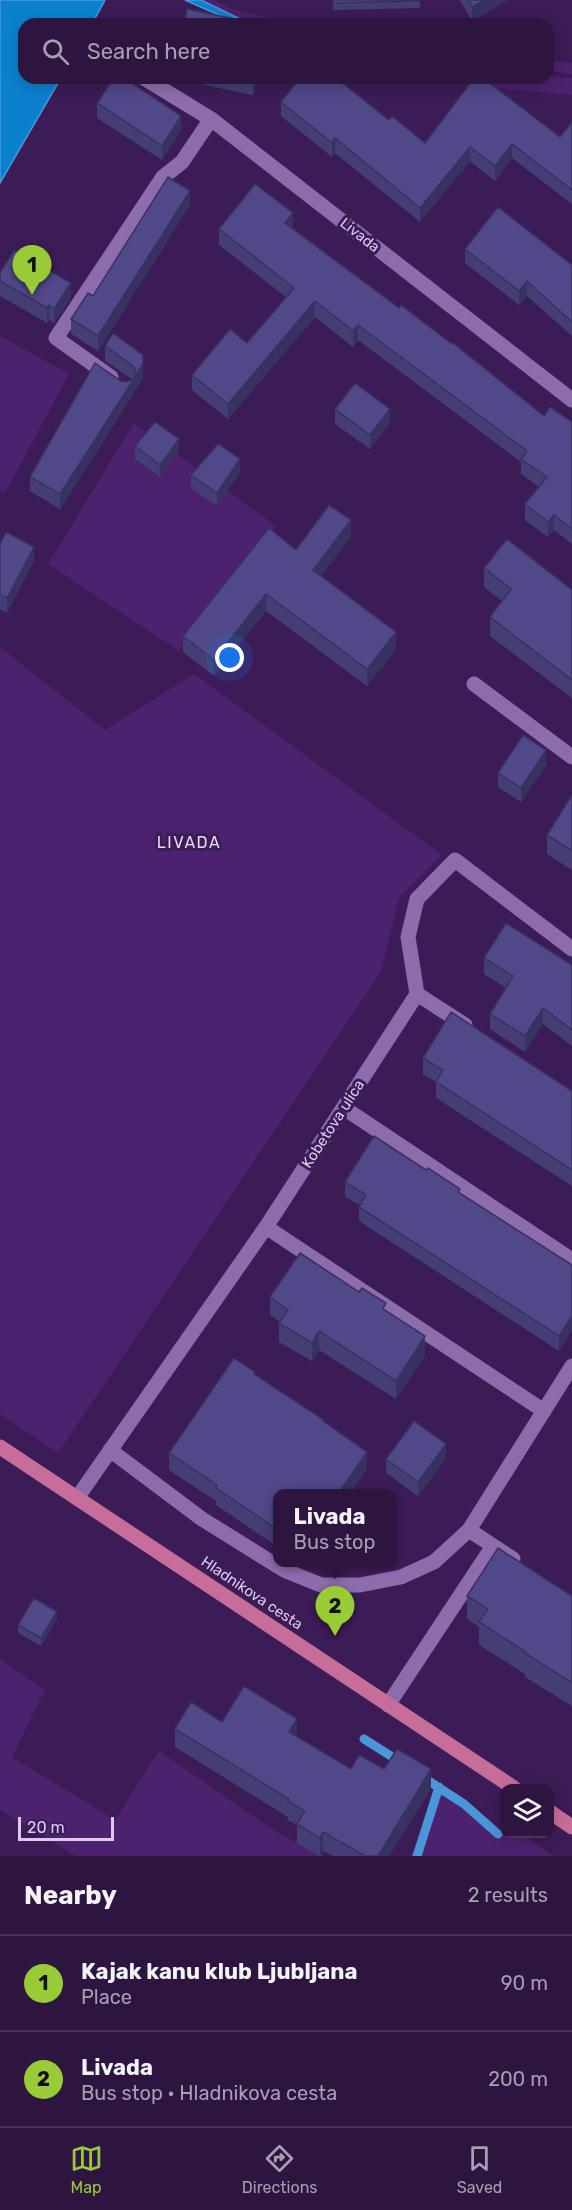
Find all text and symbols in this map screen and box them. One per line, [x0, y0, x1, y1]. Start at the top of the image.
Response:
search box [18, 18, 554, 84]
icon: search [39, 35, 72, 68]
text: Search here [87, 38, 210, 65]
street label: Livada [337, 214, 383, 256]
pin: 1 [12, 246, 51, 295]
your location [215, 643, 244, 672]
district label: LIVADA [157, 833, 221, 852]
street label: Kobetova ulica [298, 1077, 368, 1171]
popup [273, 1489, 396, 1567]
text: Livada [294, 1503, 365, 1530]
text: Bus stop [294, 1530, 375, 1554]
street label: Hladnikova cesta [198, 1552, 306, 1634]
pin: 2 [316, 1586, 354, 1636]
map controls [500, 1784, 554, 1838]
button: layers [500, 1784, 554, 1838]
scale bar [18, 1814, 114, 1842]
text: 20 m [27, 1818, 65, 1837]
text: Nearby [24, 1880, 117, 1911]
text: 2 results [468, 1883, 548, 1907]
text: Kajak kanu klub Ljubljana [81, 1958, 357, 1985]
text: 1 [39, 1971, 48, 1995]
text: 90 m [501, 1971, 548, 1995]
text: Place [81, 1985, 132, 2009]
text: Livada [81, 2054, 153, 2081]
text: 2 [37, 2067, 50, 2091]
text: 200 m [488, 2067, 548, 2091]
text: Bus stop · Hladnikova cesta [81, 2081, 337, 2105]
tab: Map [70, 2142, 103, 2197]
tab: Directions [242, 2142, 318, 2197]
tab: Saved [457, 2142, 502, 2197]

